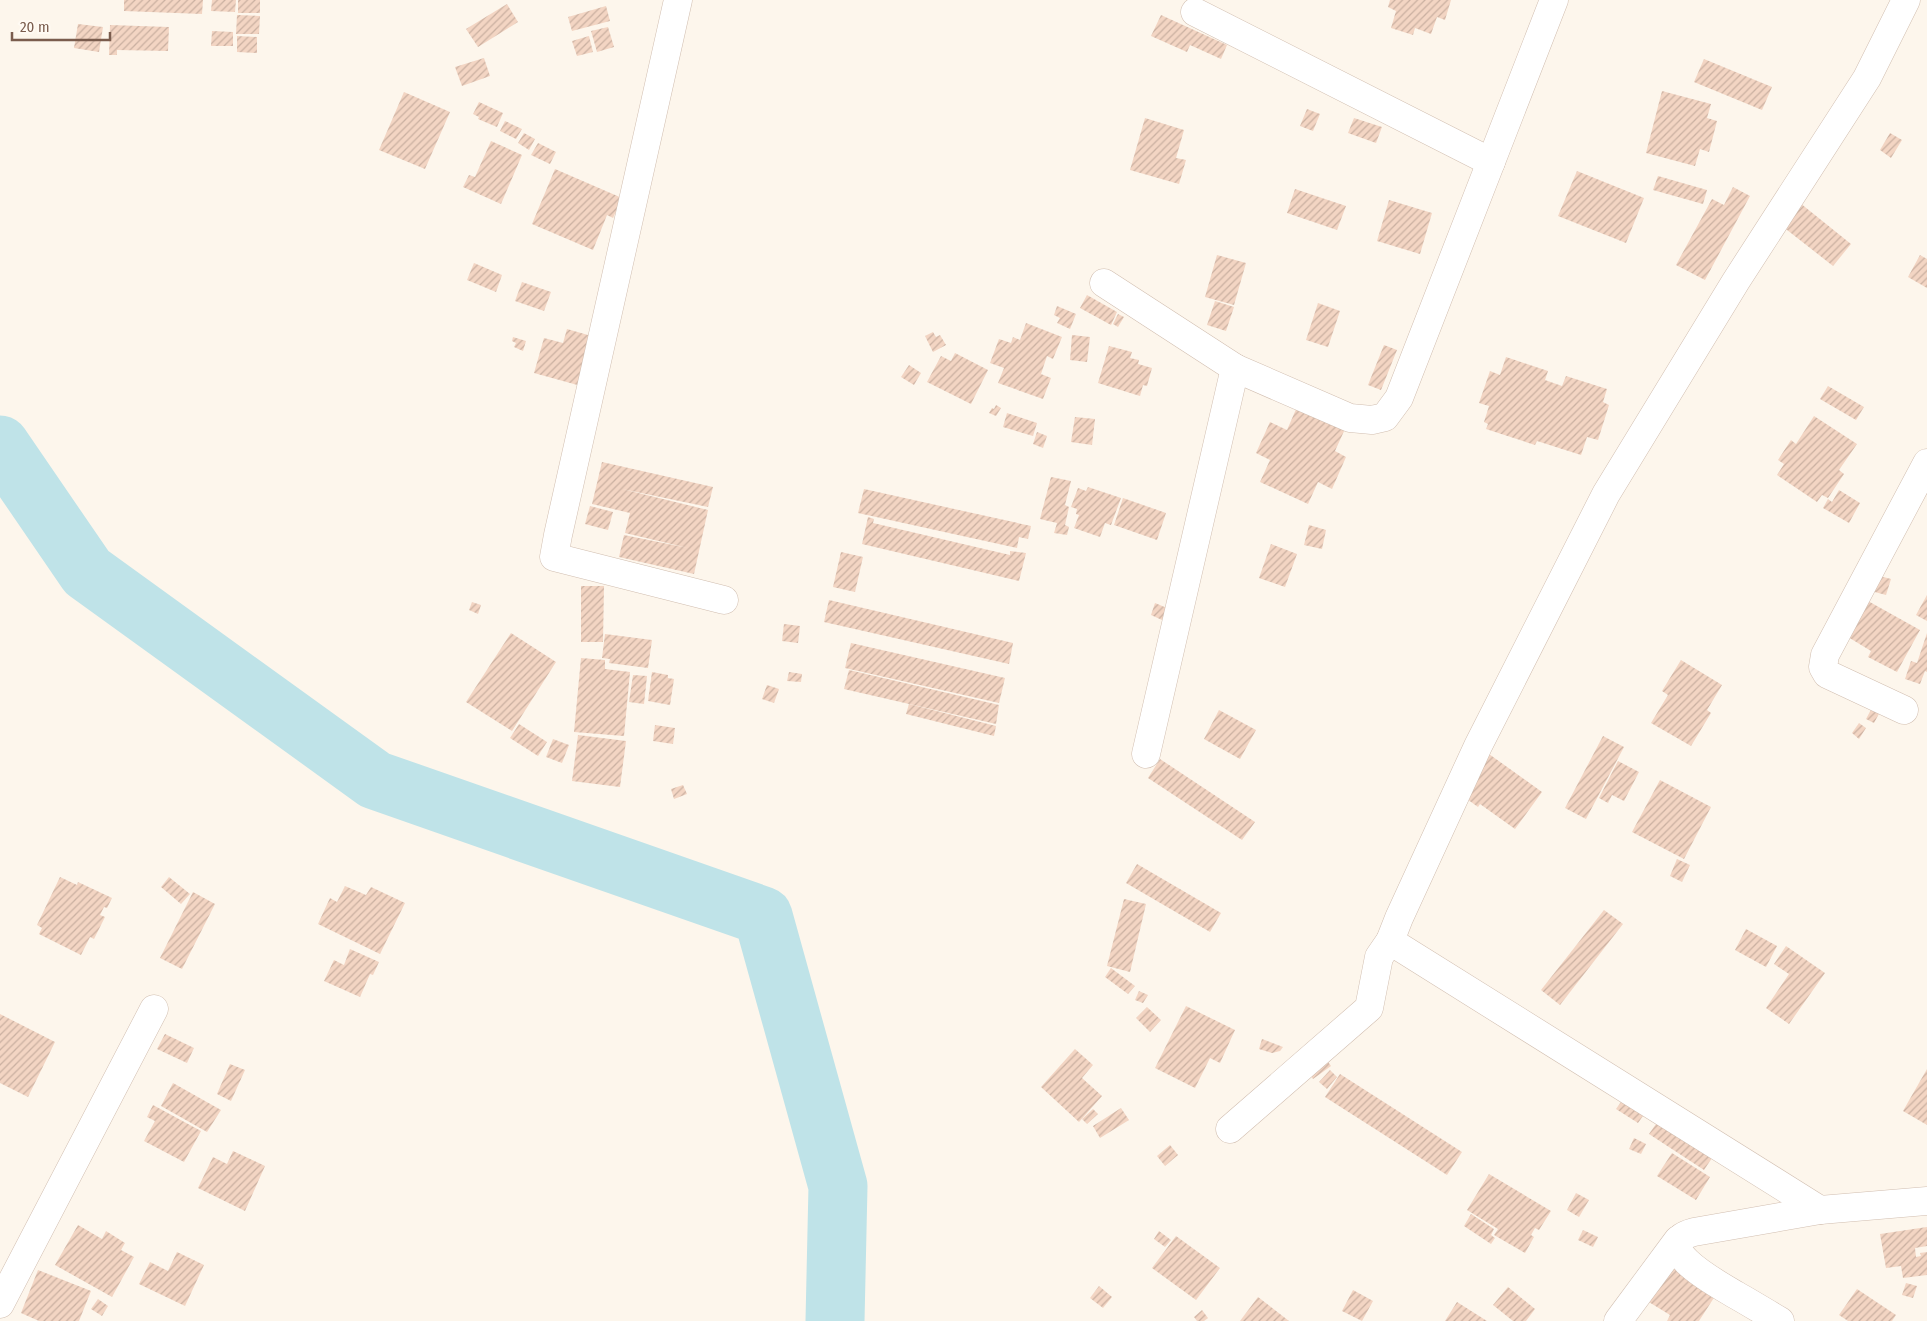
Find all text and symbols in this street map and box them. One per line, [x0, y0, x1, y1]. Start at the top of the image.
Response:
scale bar [12, 10, 110, 42]
text: 20 m [20, 18, 50, 36]

